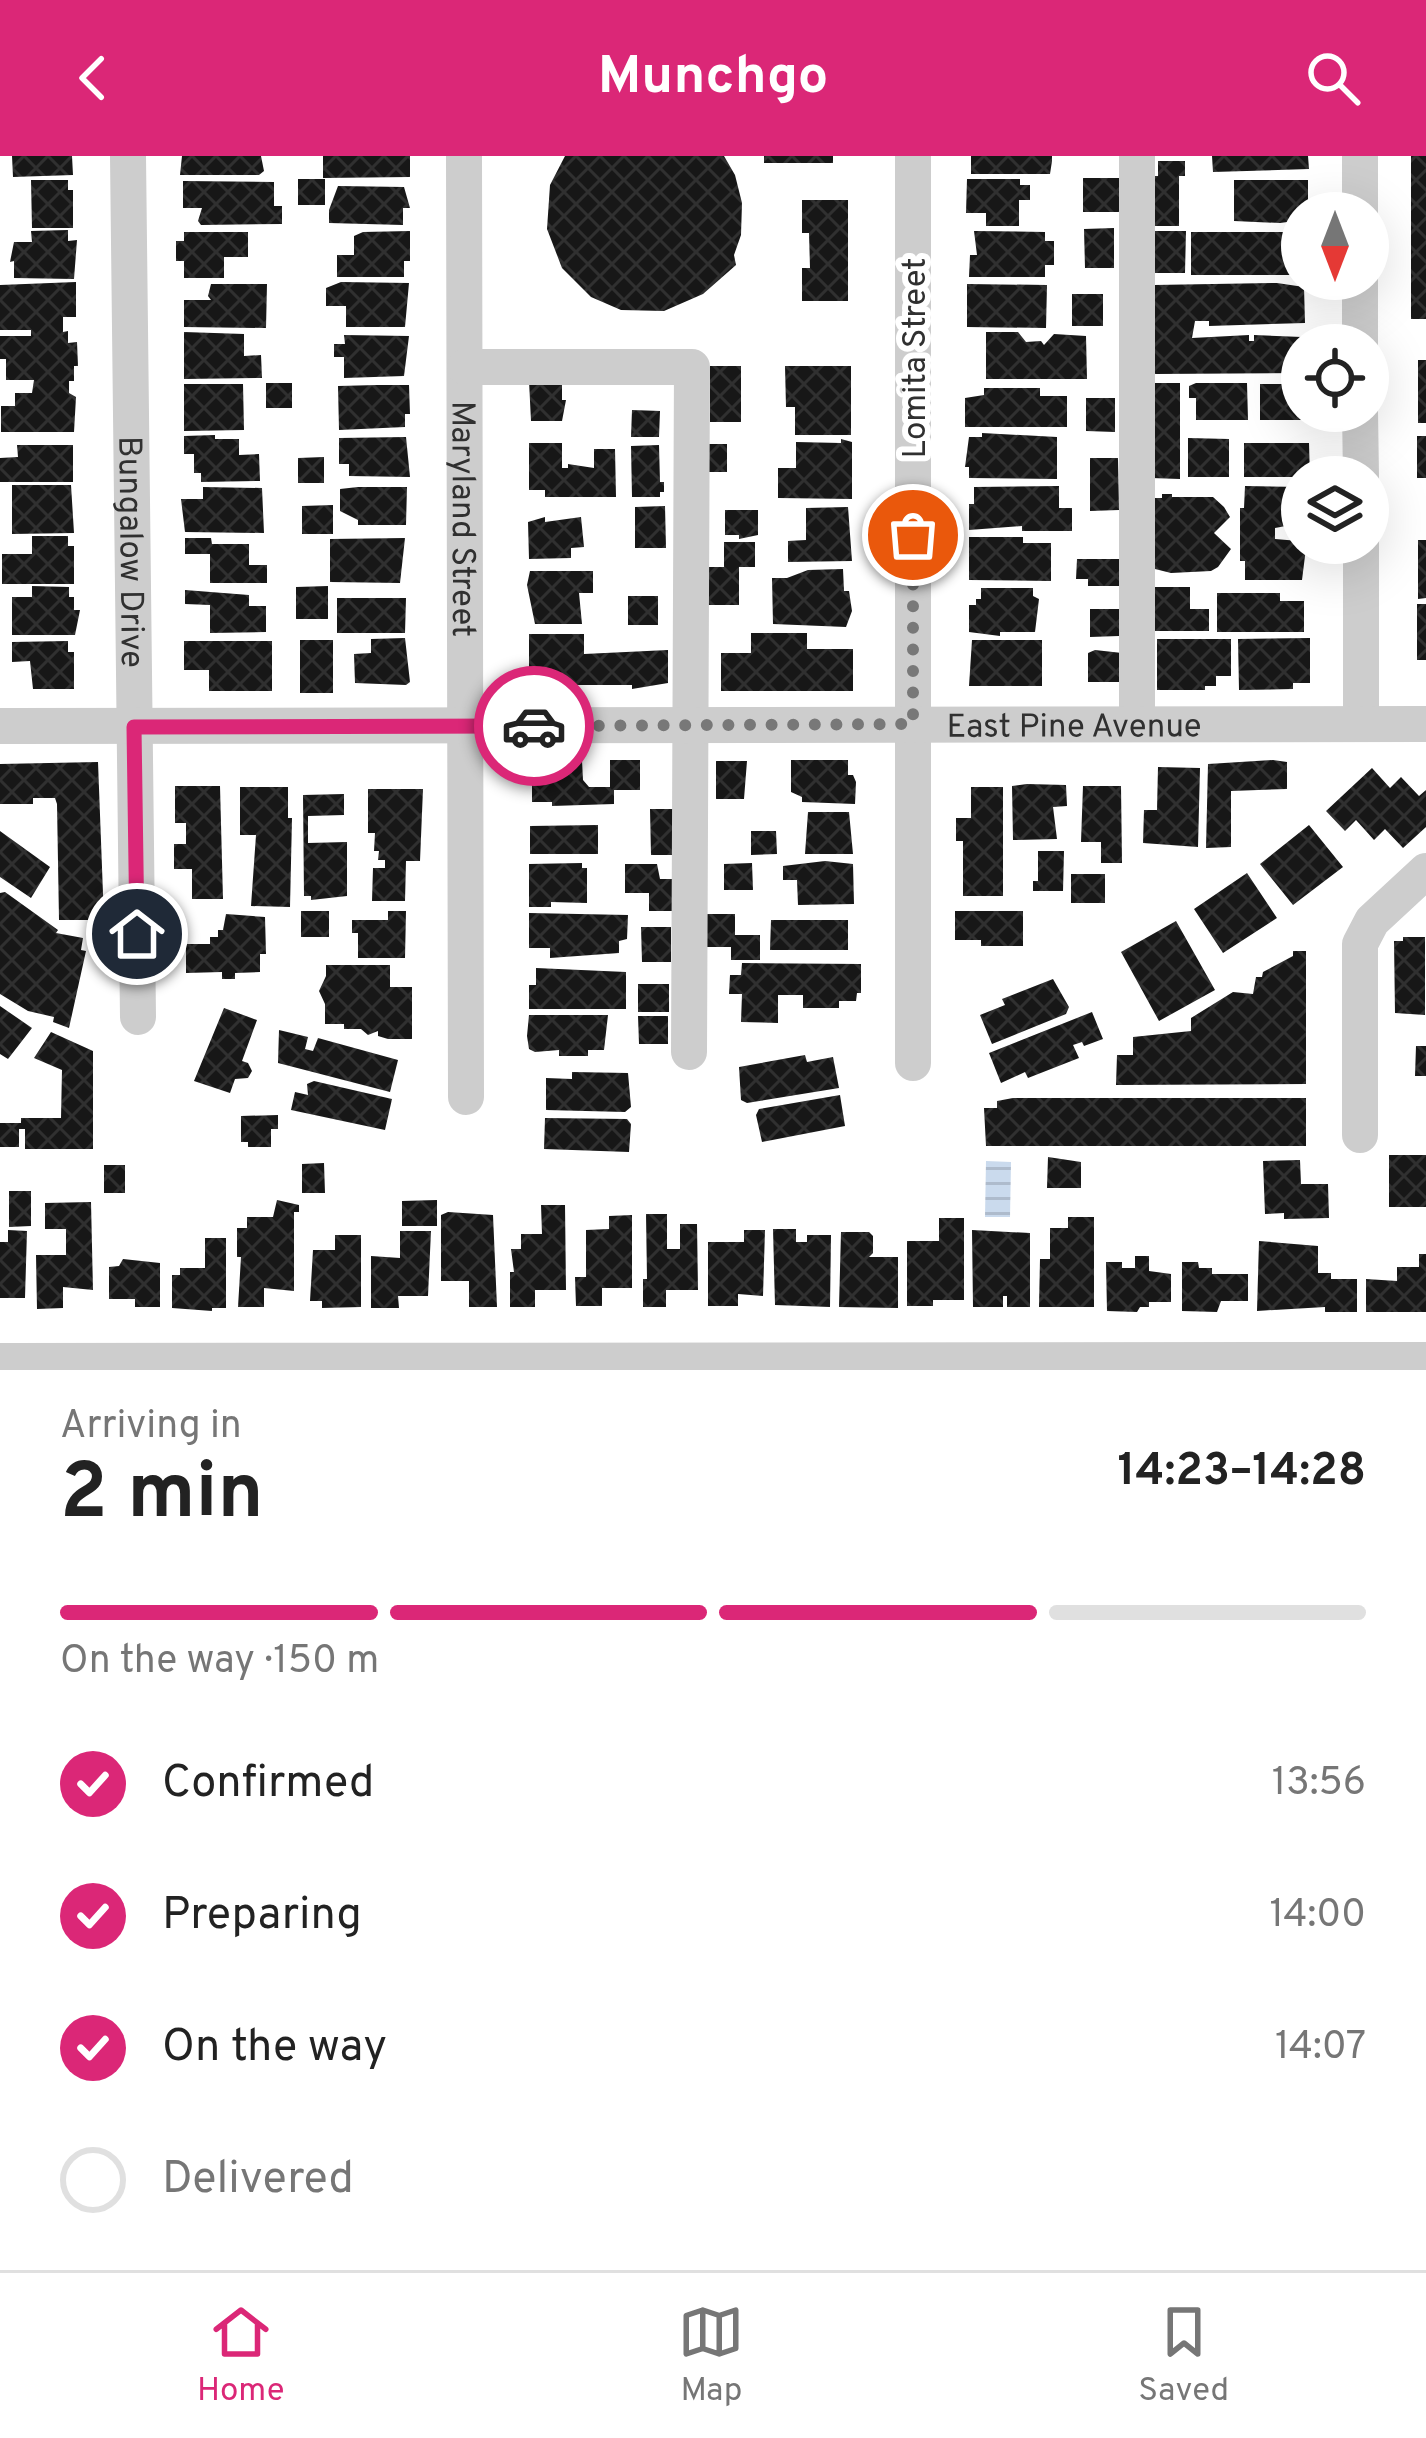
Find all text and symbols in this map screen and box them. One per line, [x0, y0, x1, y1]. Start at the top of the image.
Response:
text: Munchgo [598, 44, 828, 113]
icon: back [60, 45, 126, 111]
icon: search [1300, 45, 1366, 111]
north arrow [1281, 192, 1389, 300]
map controls [1281, 192, 1389, 564]
street label: Lomita Street [896, 257, 938, 459]
button: locate [1281, 324, 1389, 432]
street label: Maryland Street [440, 401, 482, 637]
street label: Bungalow Drive [106, 436, 151, 668]
button: layers [1281, 456, 1389, 564]
pin [862, 484, 964, 586]
icon: bag [880, 502, 946, 568]
courier [474, 666, 594, 786]
icon: car [501, 693, 567, 759]
street label: East Pine Avenue [946, 707, 1202, 750]
pin [86, 883, 188, 985]
icon: home [104, 901, 170, 967]
text: Arriving in [60, 1403, 242, 1452]
text: 14:23–14:28 [1118, 1444, 1366, 1501]
text: 2 min [60, 1447, 264, 1546]
text: On the way · 150 m [60, 1638, 379, 1687]
icon: check [60, 1751, 126, 1817]
text: Confirmed [162, 1756, 374, 1813]
text: 13:56 [1272, 1760, 1366, 1809]
icon: check [60, 1883, 126, 1949]
text: Preparing [162, 1888, 362, 1945]
text: 14:00 [1269, 1892, 1366, 1941]
icon: check [60, 2015, 126, 2081]
text: On the way [162, 2020, 387, 2077]
text: 14:07 [1275, 2024, 1366, 2073]
text: Delivered [162, 2152, 354, 2209]
tab: Home [197, 2299, 285, 2413]
tab: Map [678, 2299, 744, 2413]
tab: Saved [1138, 2299, 1229, 2413]

